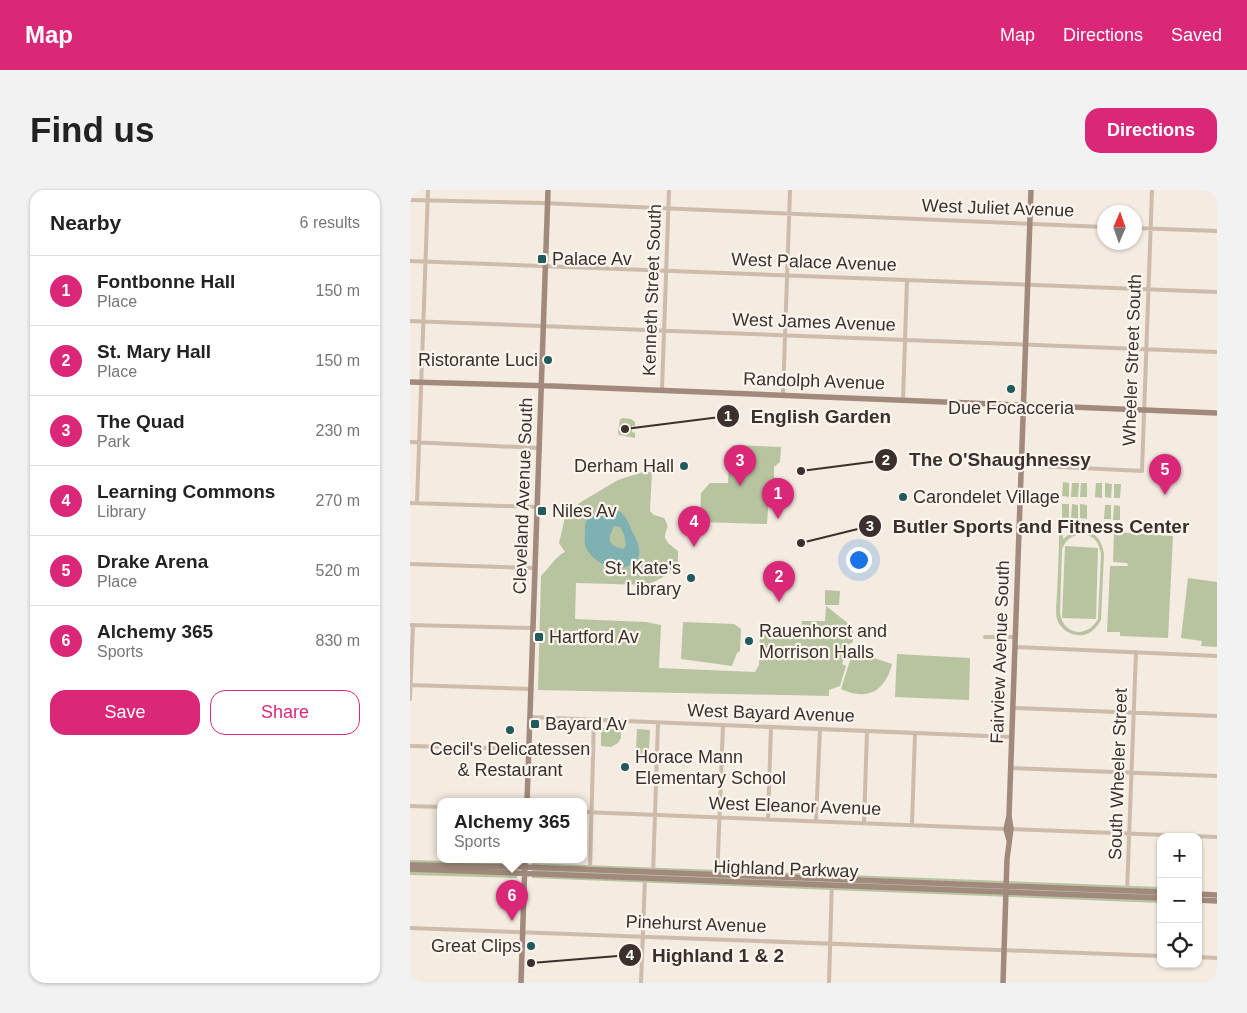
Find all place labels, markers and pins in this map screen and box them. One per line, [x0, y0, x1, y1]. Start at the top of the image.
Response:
place label: Palace Av [552, 249, 632, 269]
marker: Palace Av [536, 253, 548, 265]
place label: Ristorante Luci [418, 350, 538, 370]
marker: Ristorante Luci [542, 354, 554, 366]
marker: Due Focacceria [1005, 383, 1017, 395]
place label: Due Focacceria [948, 398, 1075, 418]
callout: English Garden [716, 399, 901, 433]
callout: The O'Shaughnessy [874, 443, 1101, 477]
pin: 3 [724, 445, 756, 486]
pin: 5 [1149, 454, 1181, 495]
place label: Derham Hall [574, 456, 674, 476]
marker: Derham Hall [678, 460, 690, 472]
pin: 1 [762, 478, 794, 519]
place label: Carondelet Village [913, 487, 1060, 507]
marker: Carondelet Village [897, 491, 909, 503]
place label: Niles Av [552, 501, 617, 521]
marker: Niles Av [536, 505, 548, 517]
pin: 4 [678, 506, 710, 547]
callout: Butler Sports and Fitness Center [858, 509, 1200, 543]
place label: St. Kate's Library [605, 558, 681, 599]
pin: 2 [763, 561, 795, 602]
marker: St. Kate's Library [685, 572, 697, 584]
place label: Rauenhorst and Morrison Halls [759, 621, 887, 662]
place label: Hartford Av [549, 627, 639, 647]
marker: Hartford Av [533, 631, 545, 643]
marker: Rauenhorst and Morrison Halls [743, 635, 755, 647]
place label: Bayard Av [545, 714, 627, 734]
marker: Bayard Av [529, 718, 541, 730]
marker: Cecil's Delicatessen & Restaurant [504, 724, 516, 736]
place label: Cecil's Delicatessen & Restaurant [430, 739, 590, 780]
place label: Horace Mann Elementary School [635, 747, 786, 788]
marker: Horace Mann Elementary School [619, 761, 631, 773]
pin: 6 [496, 880, 528, 921]
place label: Great Clips [431, 936, 521, 956]
callout: Highland 1 & 2 [617, 938, 794, 972]
marker: Great Clips [525, 940, 537, 952]

